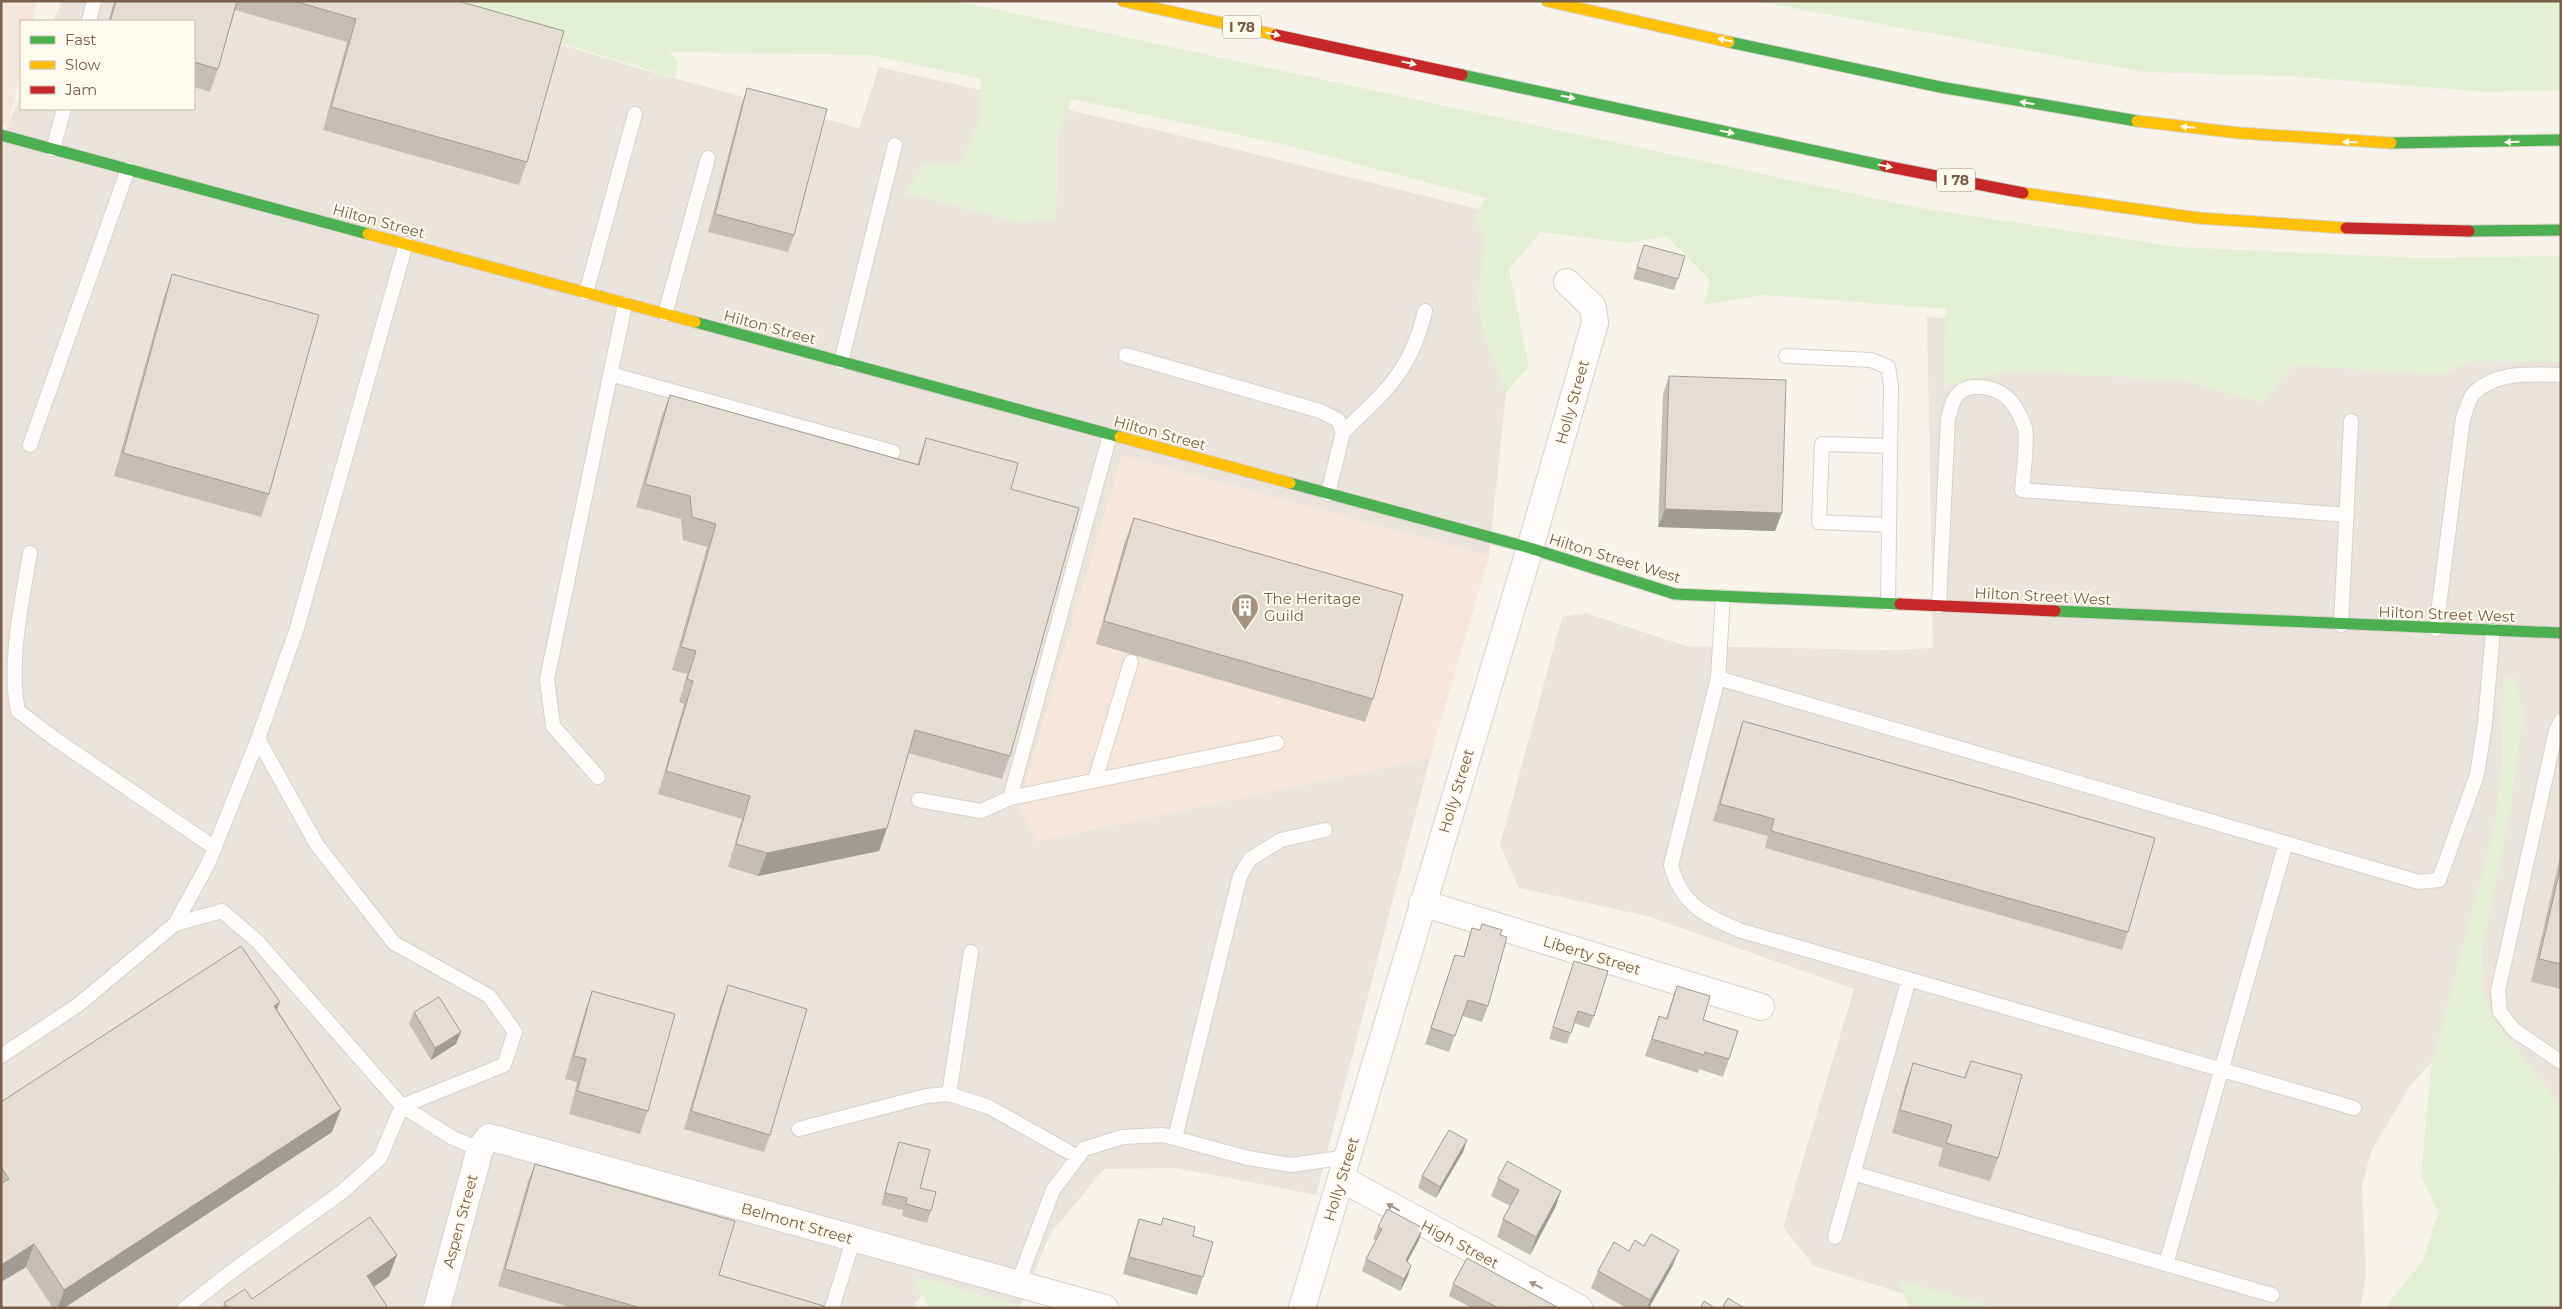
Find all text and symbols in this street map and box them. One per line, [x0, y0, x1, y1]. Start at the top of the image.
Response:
road number: I 78 [1223, 16, 1261, 38]
legend [20, 20, 195, 110]
text: Fast [65, 30, 96, 49]
one-way arrow [1265, 30, 1281, 38]
one-way arrow [1717, 36, 1732, 44]
text: Slow [65, 55, 101, 74]
one-way arrow [1401, 59, 1417, 67]
text: Jam [64, 80, 97, 99]
one-way arrow [1560, 94, 1576, 102]
one-way arrow [2019, 98, 2035, 106]
one-way arrow [2179, 123, 2195, 131]
one-way arrow [1719, 128, 1735, 136]
one-way arrow [2341, 137, 2357, 145]
one-way arrow [2504, 138, 2520, 146]
one-way arrow [1878, 162, 1893, 170]
road number: I 78 [1937, 168, 1975, 192]
street label: Hilton Street [331, 200, 427, 242]
street label: Hilton Street [722, 306, 818, 348]
street label: Holly Street [1551, 358, 1593, 446]
street label: Hilton Street [1112, 412, 1208, 454]
street label: Hilton Street West [1547, 529, 1683, 587]
street label: Hilton Street West [1974, 583, 2112, 609]
place label: The Heritage Guild [1264, 589, 1361, 625]
building icon: The Heritage Guild [1230, 592, 1260, 631]
street label: Hilton Street West [2378, 602, 2516, 626]
street label: Holly Street [1434, 747, 1478, 835]
street label: Liberty Street [1541, 931, 1643, 979]
street label: Holly Street [1319, 1135, 1363, 1223]
street label: Aspen Street [438, 1172, 482, 1270]
street label: Belmont Street [739, 1198, 855, 1248]
one-way arrow [1386, 1203, 1400, 1211]
street label: High Street [1418, 1215, 1502, 1273]
one-way arrow [1529, 1280, 1543, 1289]

